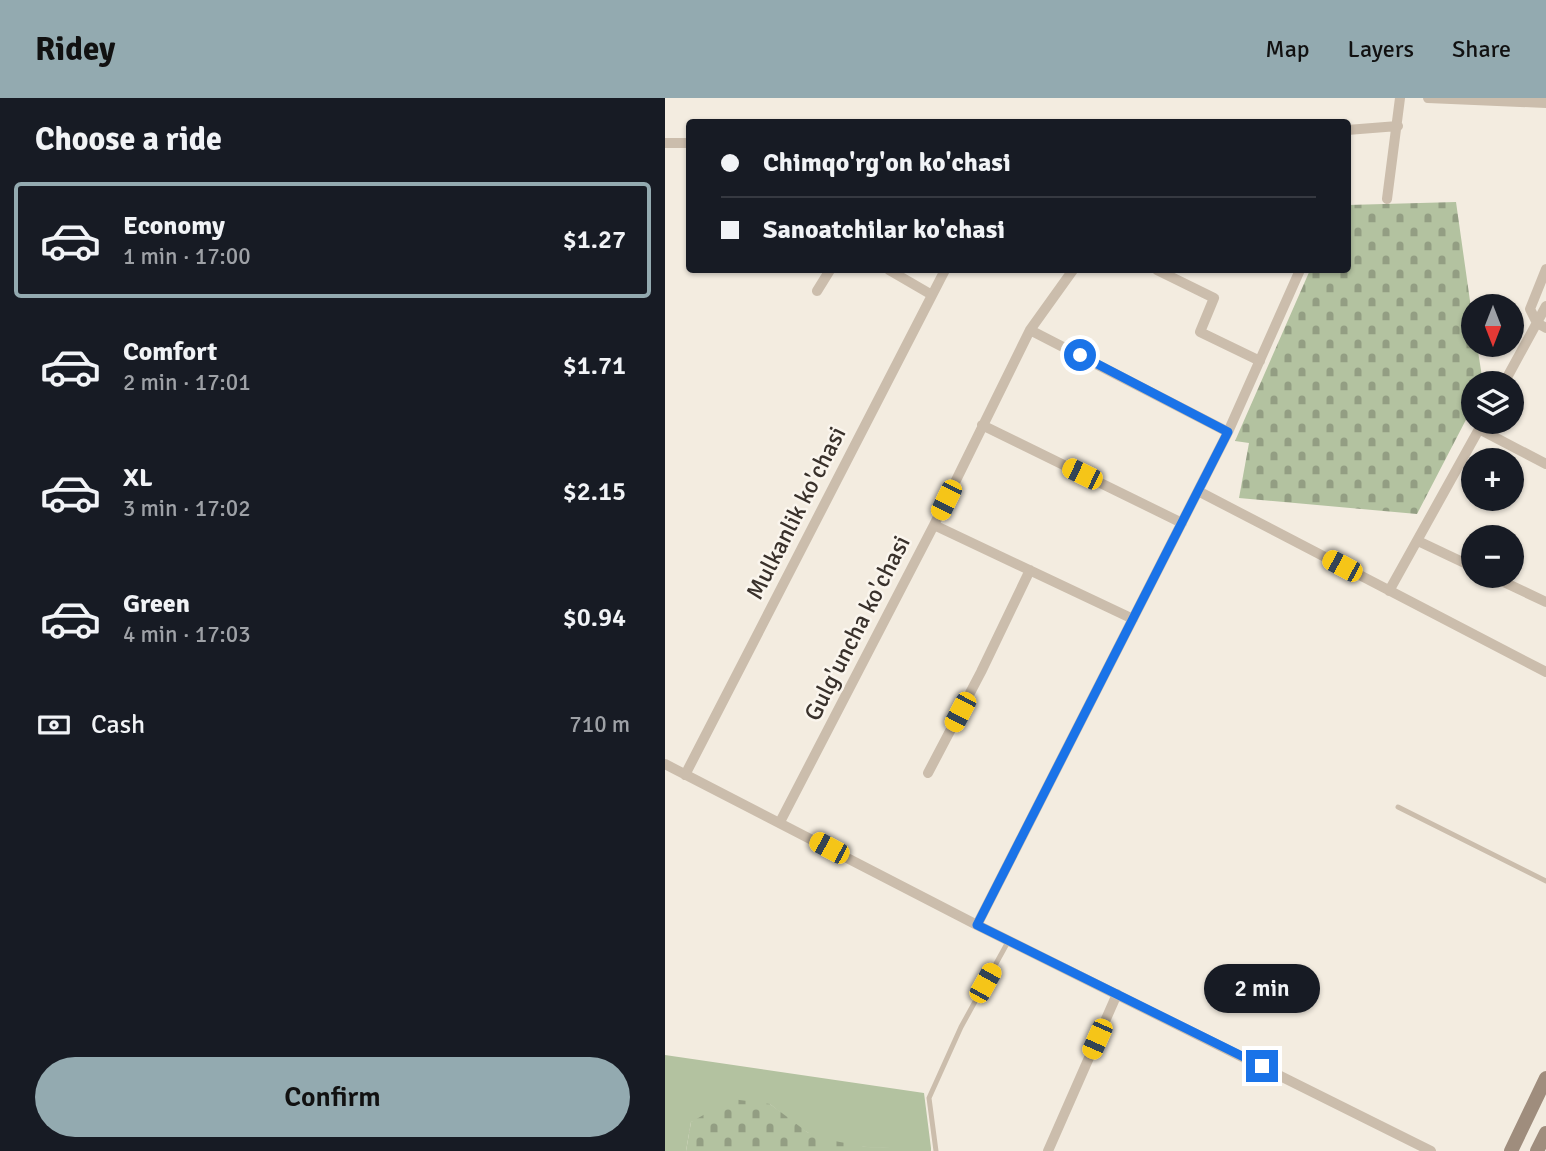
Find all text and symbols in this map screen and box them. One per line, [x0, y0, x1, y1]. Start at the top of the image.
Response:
text: Ridey [35, 29, 115, 70]
text: Map [1265, 34, 1310, 64]
text: Layers [1348, 34, 1414, 64]
text: Share [1452, 34, 1511, 64]
text: Choose a ride [35, 120, 222, 159]
text: Chimqo'rg'on ko'chasi [763, 147, 1011, 179]
icon: car [39, 209, 102, 272]
text: Economy [123, 210, 225, 242]
text: Sanoatchilar ko'chasi [763, 214, 1005, 246]
text: $1.27 [563, 224, 626, 256]
text: 1 min · 17:00 [123, 242, 251, 271]
north arrow [1461, 294, 1524, 357]
map controls [1461, 294, 1524, 588]
icon: car [39, 335, 102, 398]
text: Comfort [123, 336, 217, 368]
route start [1064, 339, 1096, 371]
text: $1.71 [563, 350, 626, 382]
text: 2 min · 17:01 [123, 368, 251, 397]
button: layers [1461, 371, 1524, 434]
street label: Mulkanlik ko'chasi [739, 421, 853, 605]
button: + [1461, 448, 1524, 511]
car [1059, 455, 1106, 493]
icon: car [39, 461, 102, 524]
text: XL [123, 462, 153, 494]
text: $2.15 [563, 476, 626, 508]
car [928, 477, 965, 523]
text: 3 min · 17:02 [123, 494, 251, 523]
button: − [1461, 525, 1524, 588]
street label: Gulg'uncha ko'chasi [797, 530, 917, 726]
car [1319, 547, 1366, 585]
icon: car [39, 587, 102, 650]
text: Green [123, 588, 190, 620]
text: $0.94 [563, 602, 626, 634]
text: 4 min · 17:03 [123, 620, 251, 649]
car [941, 689, 980, 735]
icon: cash [35, 706, 73, 744]
text: Cash [91, 709, 145, 741]
text: 710 m [569, 710, 630, 739]
car [806, 829, 853, 867]
car [966, 960, 1005, 1006]
callout: 2 min [1204, 964, 1320, 1014]
text: 2 min [1234, 974, 1290, 1003]
car [1079, 1016, 1116, 1062]
route end [1246, 1050, 1278, 1082]
button: Confirm [35, 1057, 630, 1137]

